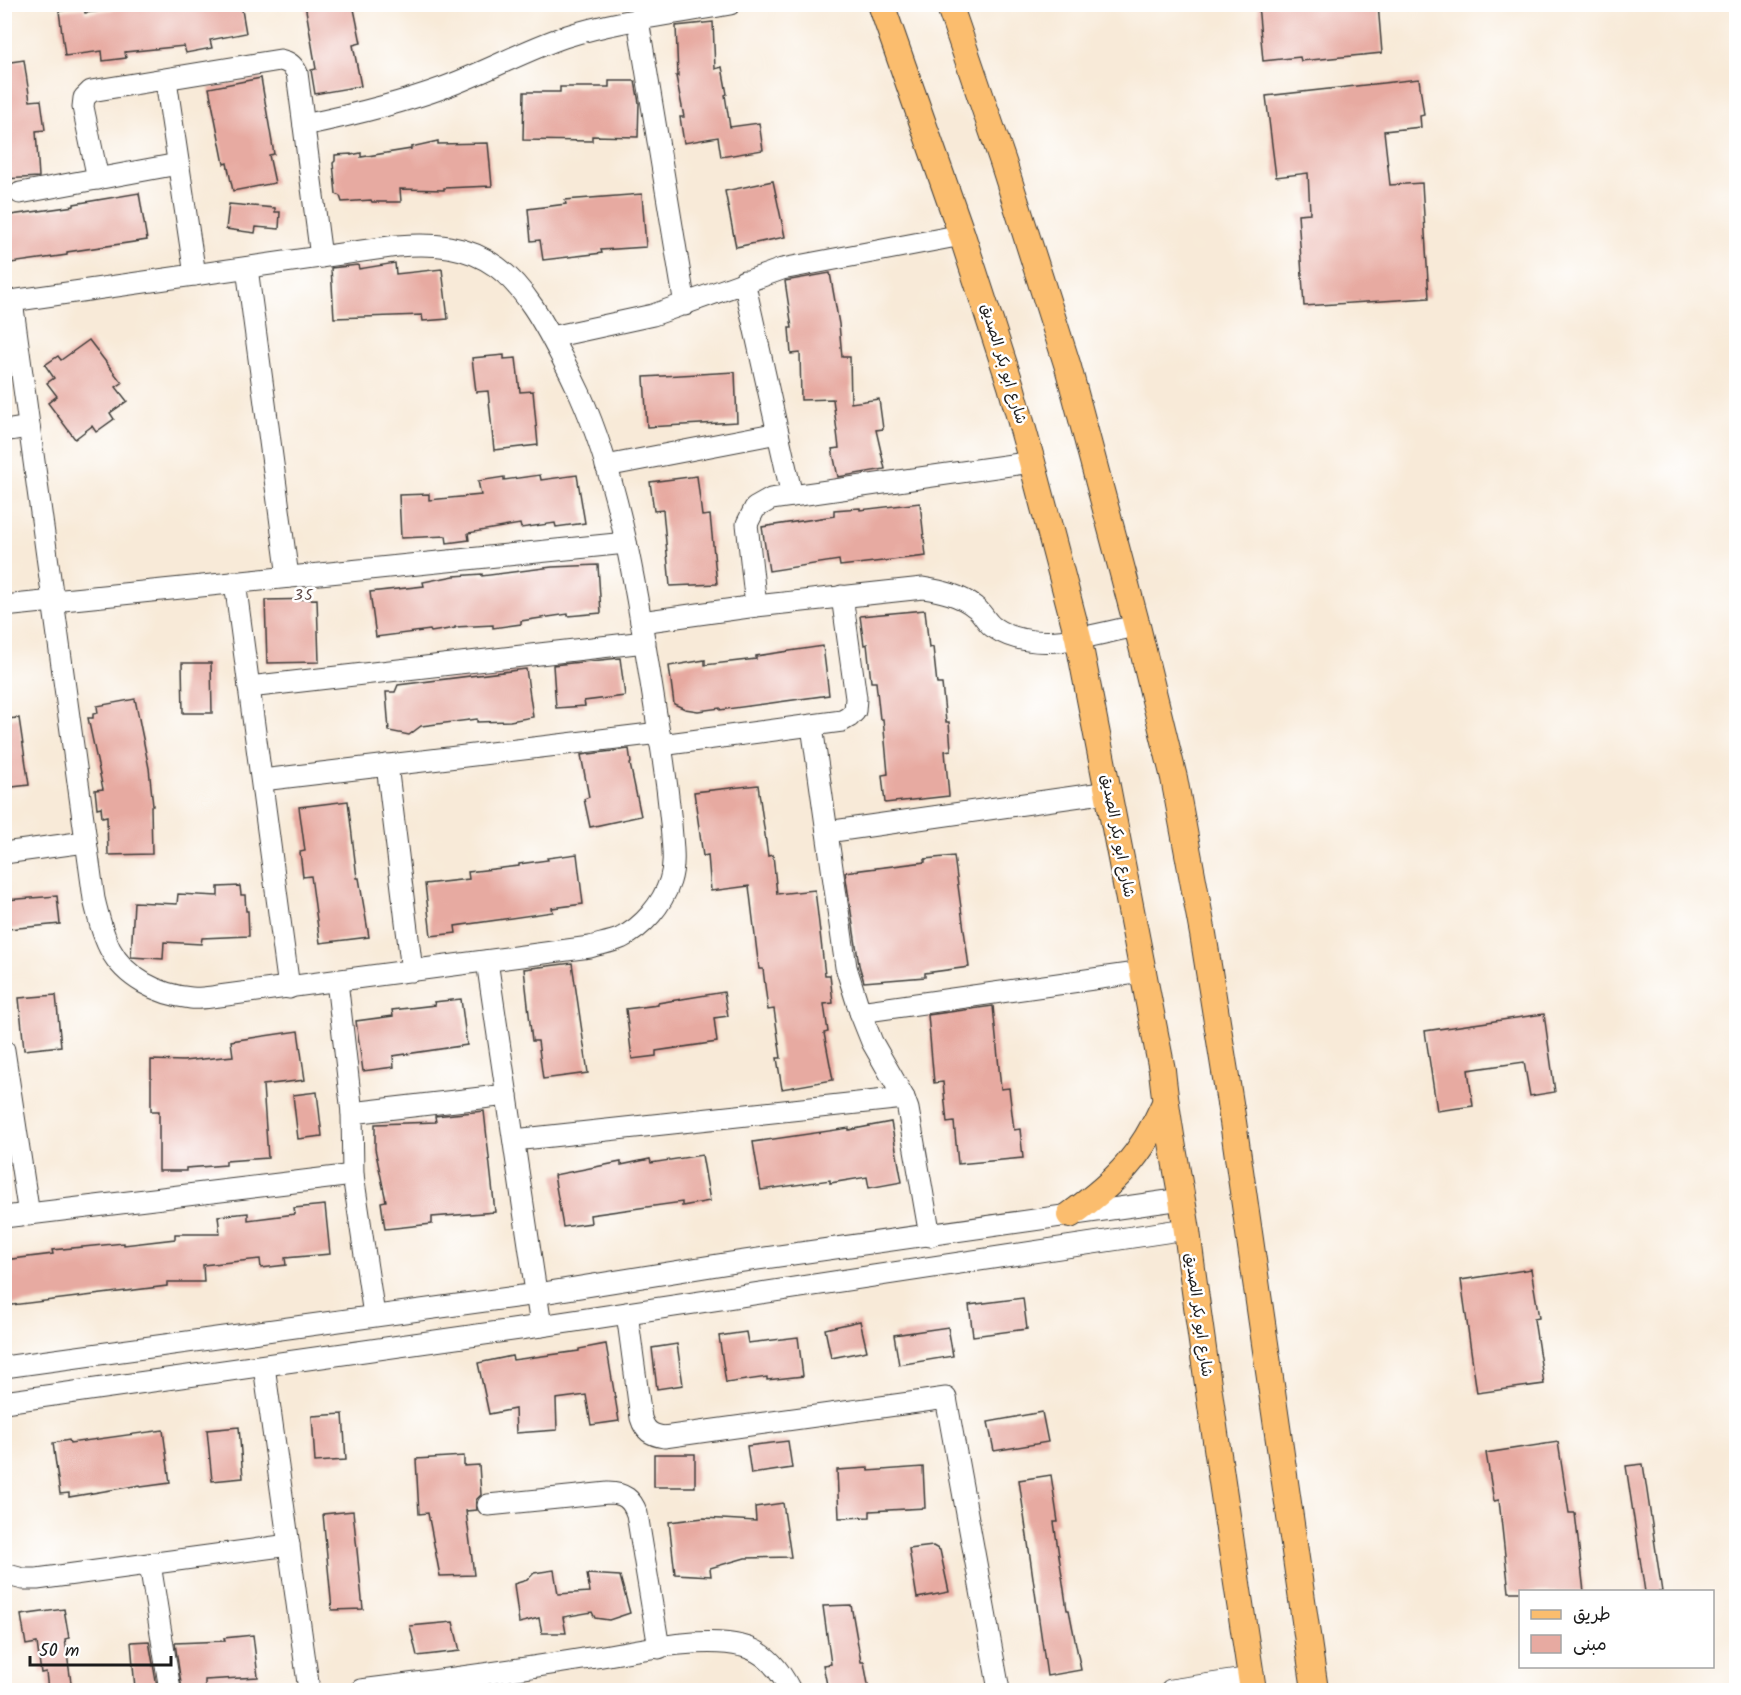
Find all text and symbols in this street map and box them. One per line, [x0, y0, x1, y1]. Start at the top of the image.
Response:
street label: شارع ابو بكر الصديق [973, 301, 1033, 427]
district label: 35 [294, 583, 314, 608]
street label: شارع ابو بكر الصديق [1093, 772, 1141, 900]
street label: شارع ابو بكر الصديق [1177, 1252, 1219, 1378]
legend [1519, 1590, 1714, 1668]
text: طريق [1573, 1601, 1611, 1630]
scale bar [30, 1629, 171, 1667]
text: مبنى [1573, 1631, 1607, 1660]
text: 50 m [39, 1637, 79, 1666]

